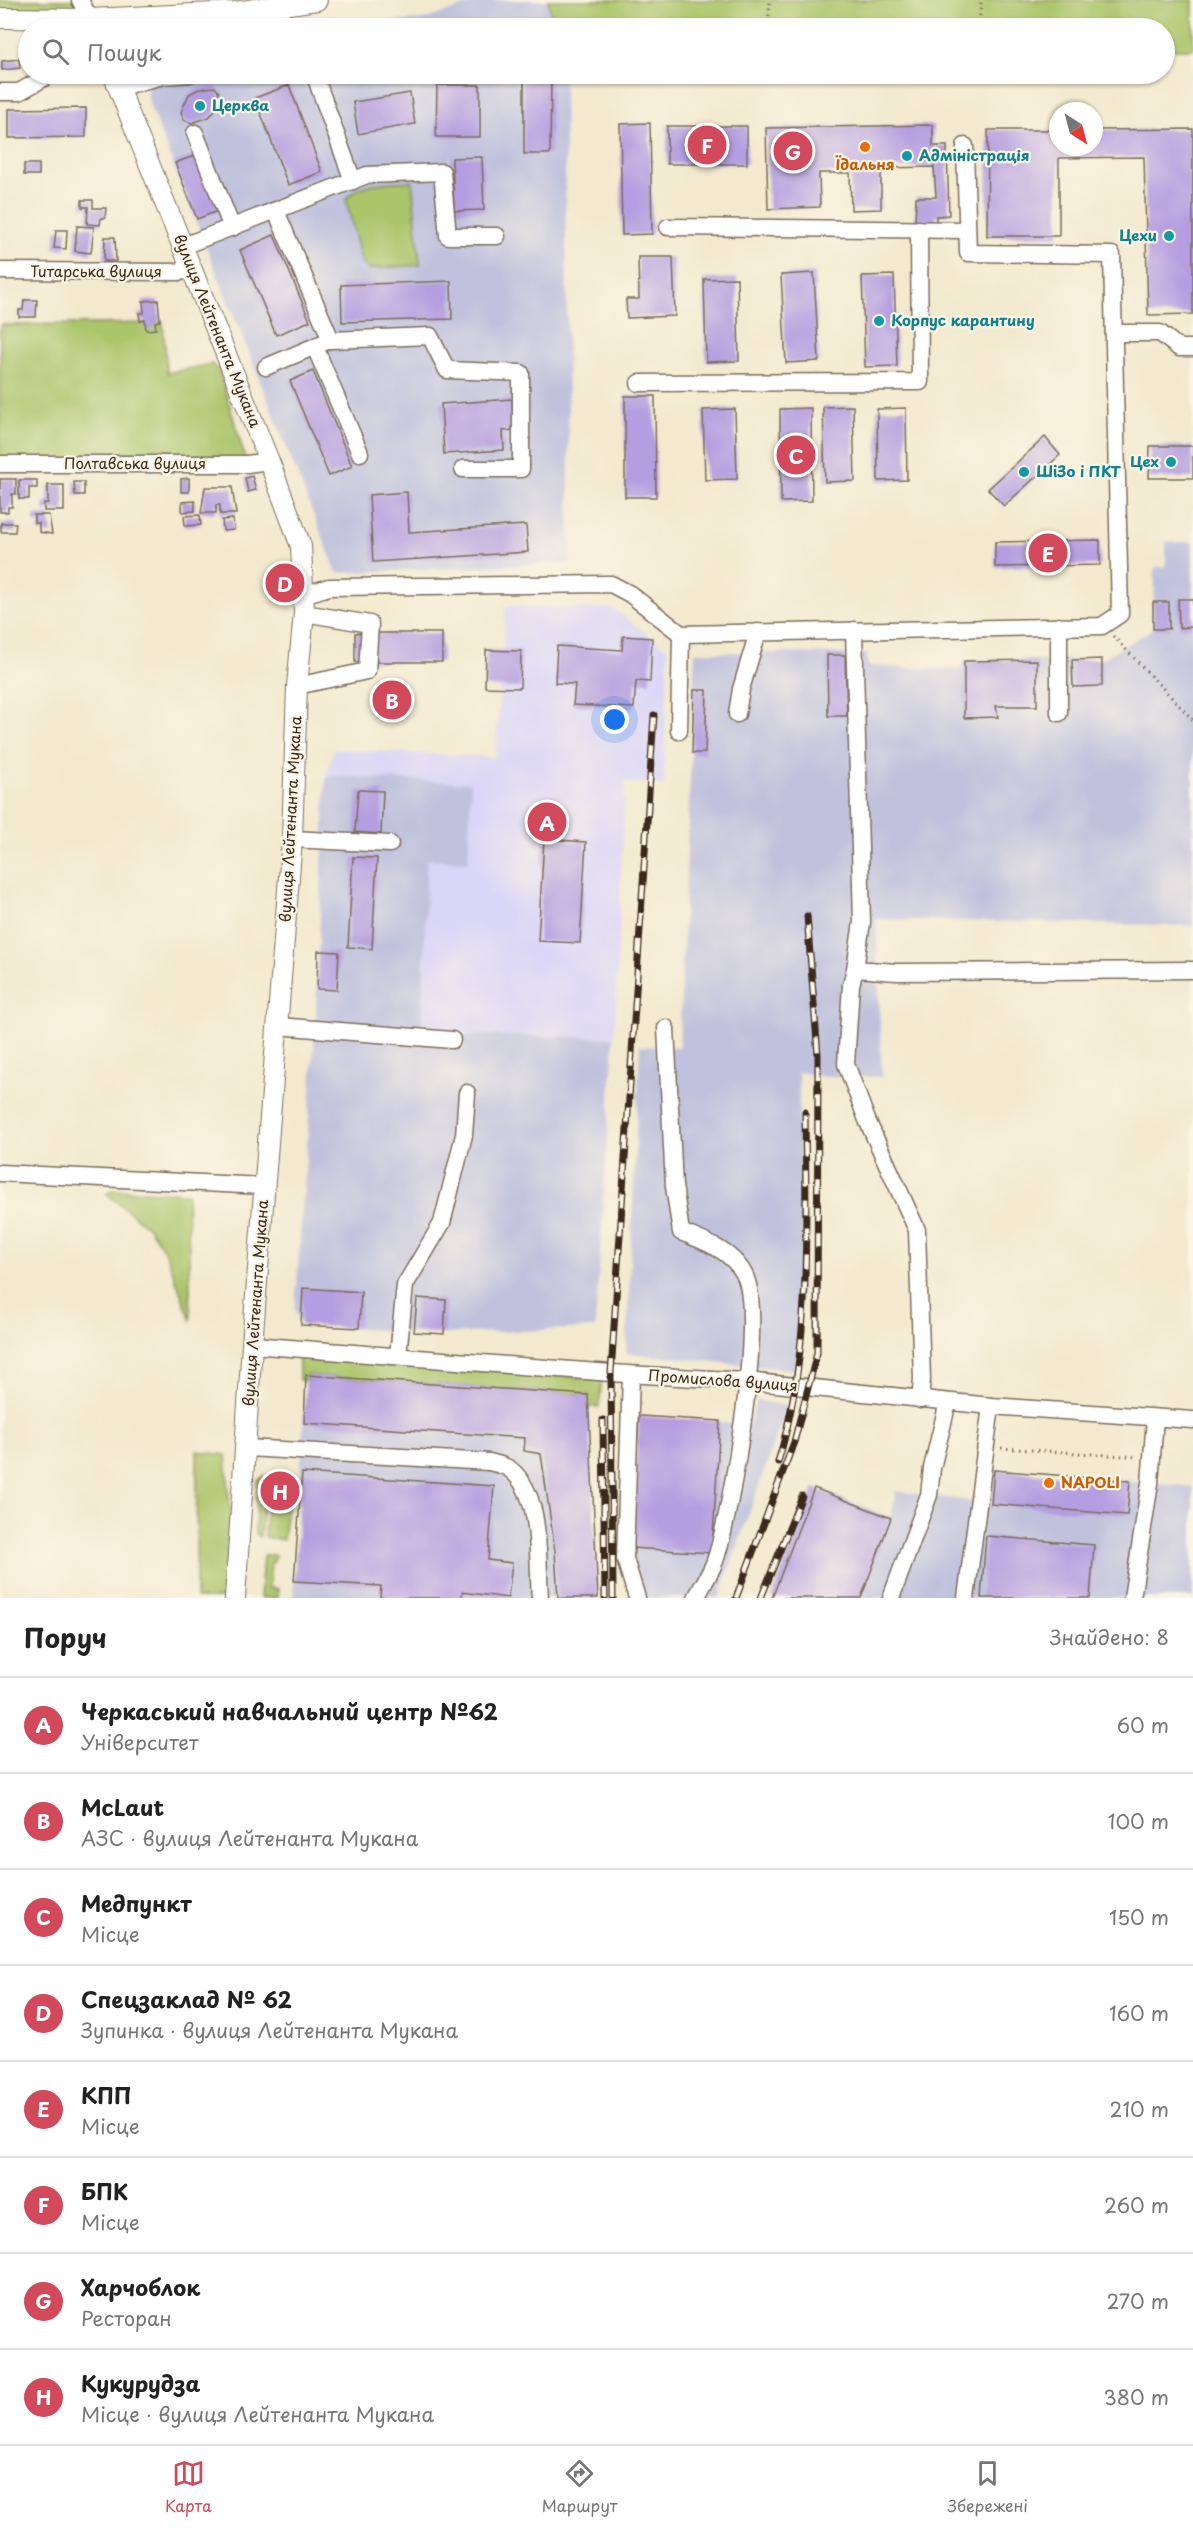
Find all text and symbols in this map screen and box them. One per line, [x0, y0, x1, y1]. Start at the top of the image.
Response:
search box [18, 18, 1175, 84]
icon: search [39, 35, 72, 68]
text: Пошук [87, 35, 162, 68]
place label: Церква [212, 93, 269, 116]
marker: Церква [193, 99, 207, 113]
north arrow [1049, 102, 1103, 156]
pin: F [688, 122, 726, 168]
pin: G [774, 128, 812, 174]
marker: Їдальня [858, 140, 872, 154]
place label: Адміністрація [919, 143, 1029, 166]
marker: Адміністрація [900, 149, 914, 163]
place label: Їдальня [834, 152, 895, 175]
place label: Цехи [1119, 223, 1157, 246]
marker: Цехи [1162, 229, 1176, 243]
street label: вулиця Лейтенанта Мукана [169, 230, 268, 431]
street label: Титарська вулиця [30, 259, 162, 282]
place label: Корпус карантину [891, 308, 1035, 331]
marker: Корпус карантину [872, 314, 886, 328]
pin: C [776, 432, 816, 478]
place label: Цех [1130, 449, 1160, 472]
street label: Полтавська вулиця [64, 451, 206, 474]
marker: Цех [1164, 455, 1178, 469]
place label: ШіЗо і ПКТ [1036, 459, 1121, 482]
marker: ШіЗо і ПКТ [1017, 465, 1031, 479]
pin: E [1028, 530, 1068, 576]
pin: D [266, 560, 304, 606]
pin: B [372, 678, 412, 722]
your location [600, 705, 629, 734]
street label: вулиця Лейтенанта Мукана [273, 714, 306, 923]
pin: A [528, 800, 566, 844]
street label: вулиця Лейтенанта Мукана [236, 1198, 273, 1407]
street label: Промислова вулиця [648, 1363, 799, 1396]
pin: H [260, 1468, 300, 1514]
place label: NAPOLI [1061, 1470, 1120, 1493]
marker: NAPOLI [1042, 1476, 1056, 1490]
text: Поруч [24, 1618, 107, 1657]
text: Знайдено: 8 [1050, 1622, 1169, 1652]
text: Черкаський навчальний центр №62 [81, 1694, 498, 1727]
text: A [36, 1710, 51, 1740]
text: 60 m [1117, 1710, 1169, 1740]
text: Університет [81, 1727, 198, 1757]
text: McLaut [81, 1790, 164, 1823]
text: B [37, 1806, 50, 1836]
text: 100 m [1108, 1806, 1169, 1836]
text: АЗС · вулиця Лейтенанта Мукана [81, 1823, 418, 1853]
text: Медпункт [81, 1886, 192, 1919]
text: C [36, 1902, 51, 1932]
text: 150 m [1109, 1902, 1169, 1932]
text: Місце [81, 1919, 140, 1949]
text: Спецзаклад № 62 [81, 1982, 292, 2015]
text: D [36, 1998, 51, 2028]
text: 160 m [1109, 1998, 1169, 2028]
text: Зупинка · вулиця Лейтенанта Мукана [81, 2015, 458, 2045]
text: КПП [81, 2078, 132, 2111]
text: E [37, 2094, 50, 2124]
text: 210 m [1110, 2094, 1169, 2124]
text: Місце [81, 2111, 140, 2141]
text: БПК [81, 2174, 128, 2207]
text: F [38, 2190, 49, 2220]
text: 260 m [1104, 2190, 1169, 2220]
text: Місце [81, 2207, 140, 2237]
text: Харчоблок [81, 2270, 200, 2303]
text: G [35, 2286, 52, 2316]
text: 270 m [1106, 2286, 1169, 2316]
text: Ресторан [81, 2303, 172, 2333]
text: Кукурудза [81, 2366, 200, 2399]
text: H [36, 2382, 51, 2412]
text: 380 m [1103, 2382, 1169, 2412]
text: Місце · вулиця Лейтенанта Мукана [81, 2399, 434, 2429]
tab: Карта [165, 2457, 212, 2517]
tab: Маршрут [542, 2457, 618, 2517]
tab: Збережені [948, 2457, 1028, 2517]

